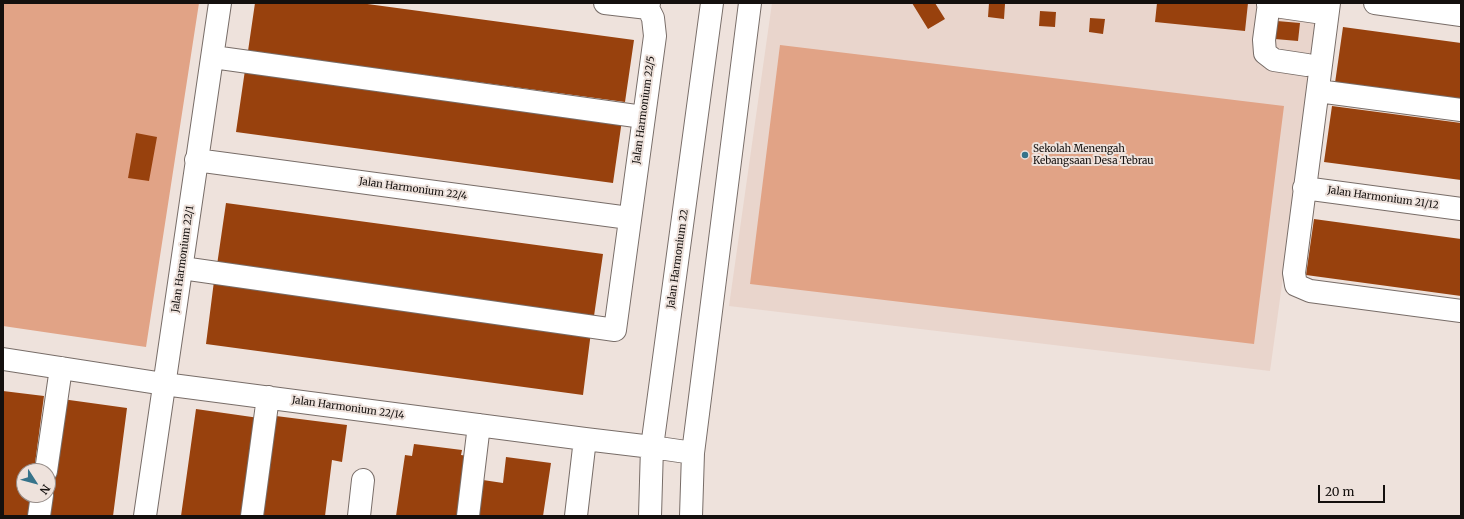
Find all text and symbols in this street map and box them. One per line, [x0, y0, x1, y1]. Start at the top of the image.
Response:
street label: Jalan Harmonium 22/5 [630, 55, 658, 165]
place label: Sekolah Menengah Kebangsaan Desa Tebrau [1033, 143, 1154, 166]
marker: Sekolah Menengah Kebangsaan Desa Tebrau [1020, 150, 1030, 160]
street label: Jalan Harmonium 22/4 [358, 175, 468, 203]
street label: Jalan Harmonium 21/12 [1327, 184, 1439, 212]
street label: Jalan Harmonium 22/1 [170, 205, 196, 313]
street label: Jalan Harmonium 22 [665, 209, 691, 309]
street label: Jalan Harmonium 22/14 [291, 394, 405, 422]
north arrow [16, 463, 56, 503]
scale bar [1320, 477, 1387, 503]
text: N [37, 482, 53, 497]
text: 20 m [1325, 484, 1354, 499]

